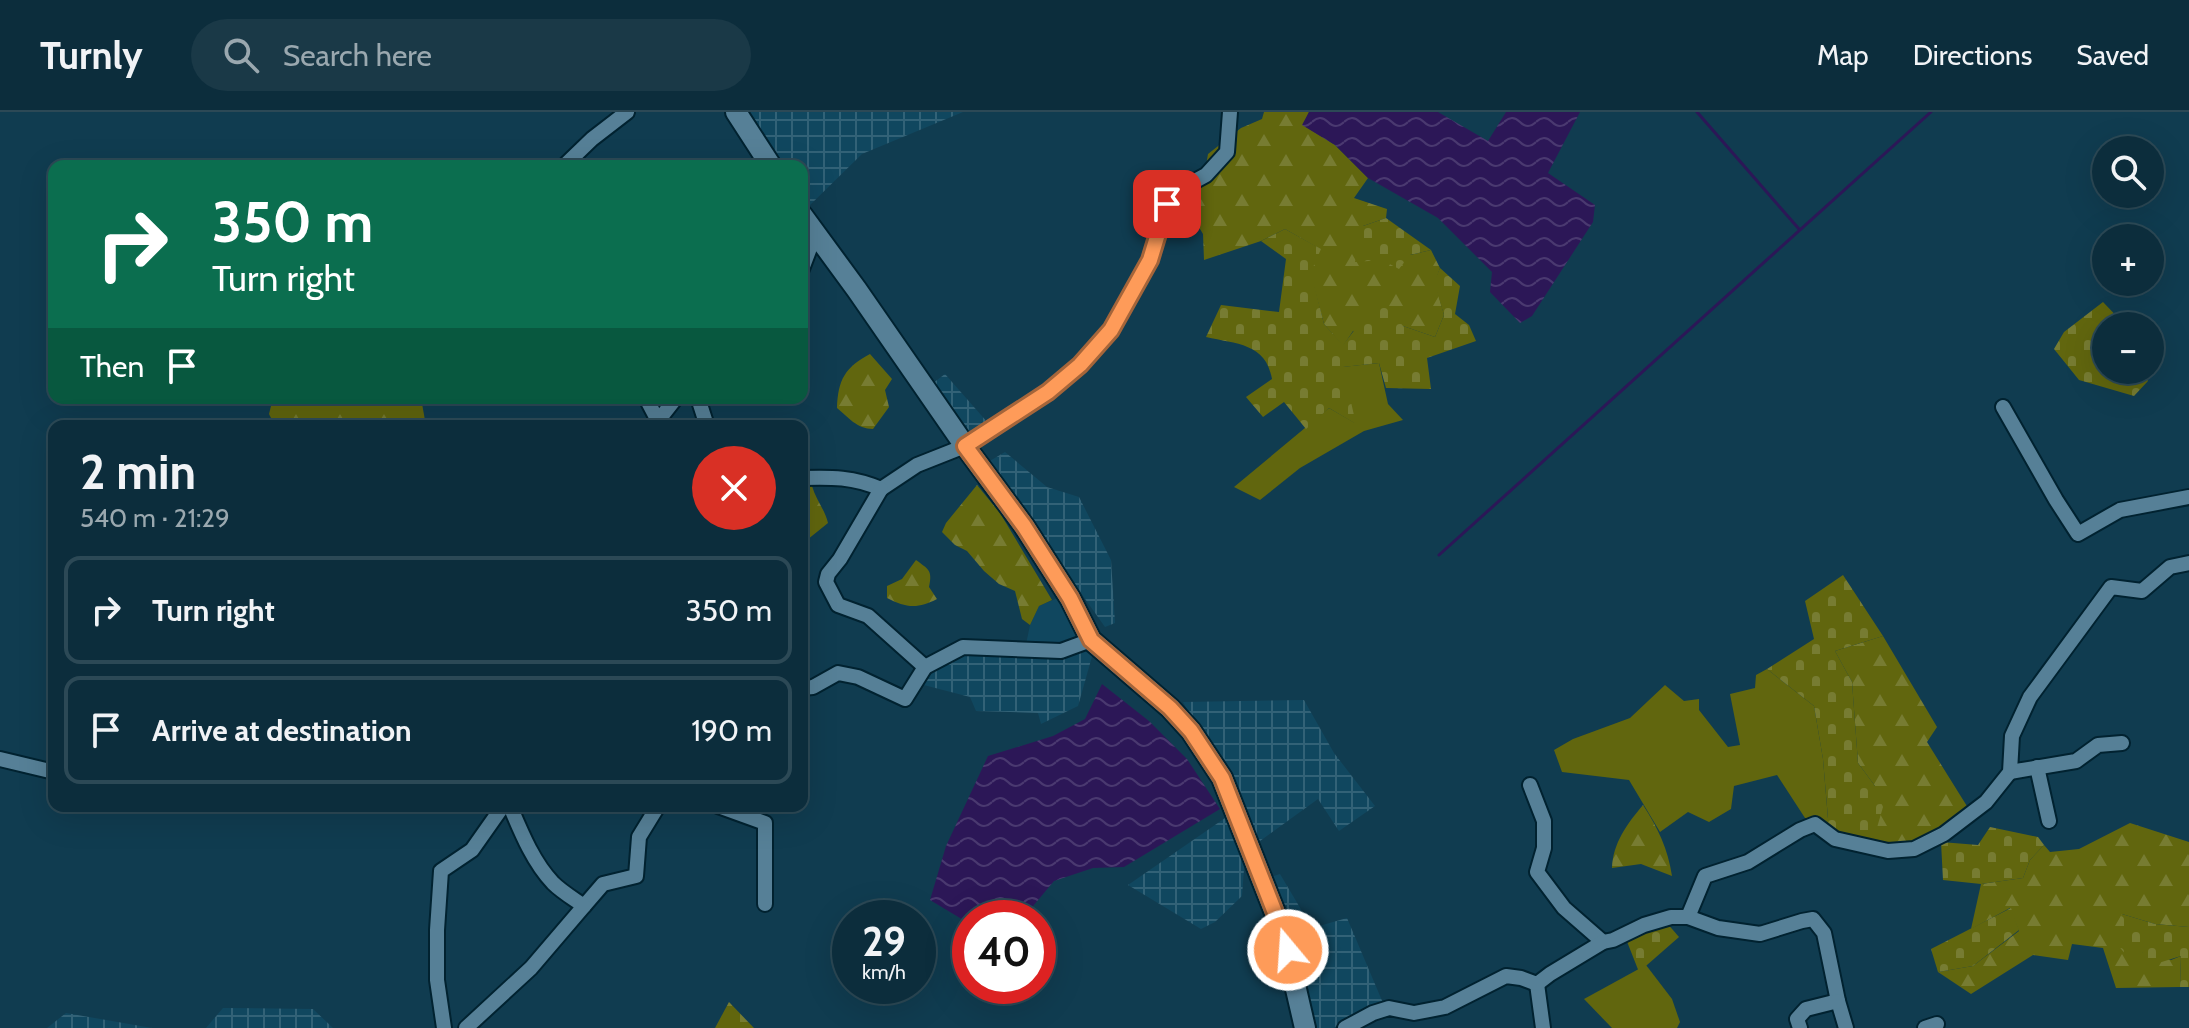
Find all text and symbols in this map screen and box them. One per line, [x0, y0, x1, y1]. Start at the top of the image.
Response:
search box [191, 19, 751, 91]
text: Turnly [40, 32, 143, 79]
icon: search [219, 33, 263, 77]
text: Search here [283, 37, 432, 74]
text: Map [1817, 38, 1869, 72]
text: Directions [1913, 38, 2032, 72]
text: Saved [2076, 38, 2149, 72]
map controls [2092, 136, 2164, 384]
button: search [2092, 136, 2164, 208]
pin [1133, 170, 1201, 238]
icon: arrive [1145, 182, 1189, 226]
text: 350 m [212, 188, 373, 256]
icon: right [80, 192, 184, 296]
button: + [2092, 224, 2164, 296]
text: Turn right [212, 256, 355, 300]
button: − [2092, 312, 2164, 384]
icon: arrive [160, 344, 204, 388]
text: Then [80, 348, 144, 385]
text: 2 min [80, 443, 196, 501]
button: close [692, 446, 776, 530]
text: 540 m · 21:29 [80, 502, 230, 534]
icon: right [84, 588, 128, 632]
text: Turn right [152, 592, 275, 629]
text: 350 m [686, 592, 772, 629]
icon: arrive [84, 708, 128, 752]
text: Arrive at destination [152, 712, 412, 749]
text: 190 m [691, 712, 772, 749]
speed limit sign: 40 [952, 900, 1056, 1004]
position arrow [1246, 908, 1330, 992]
text: 29 [862, 917, 906, 966]
text: km/h [862, 960, 906, 984]

